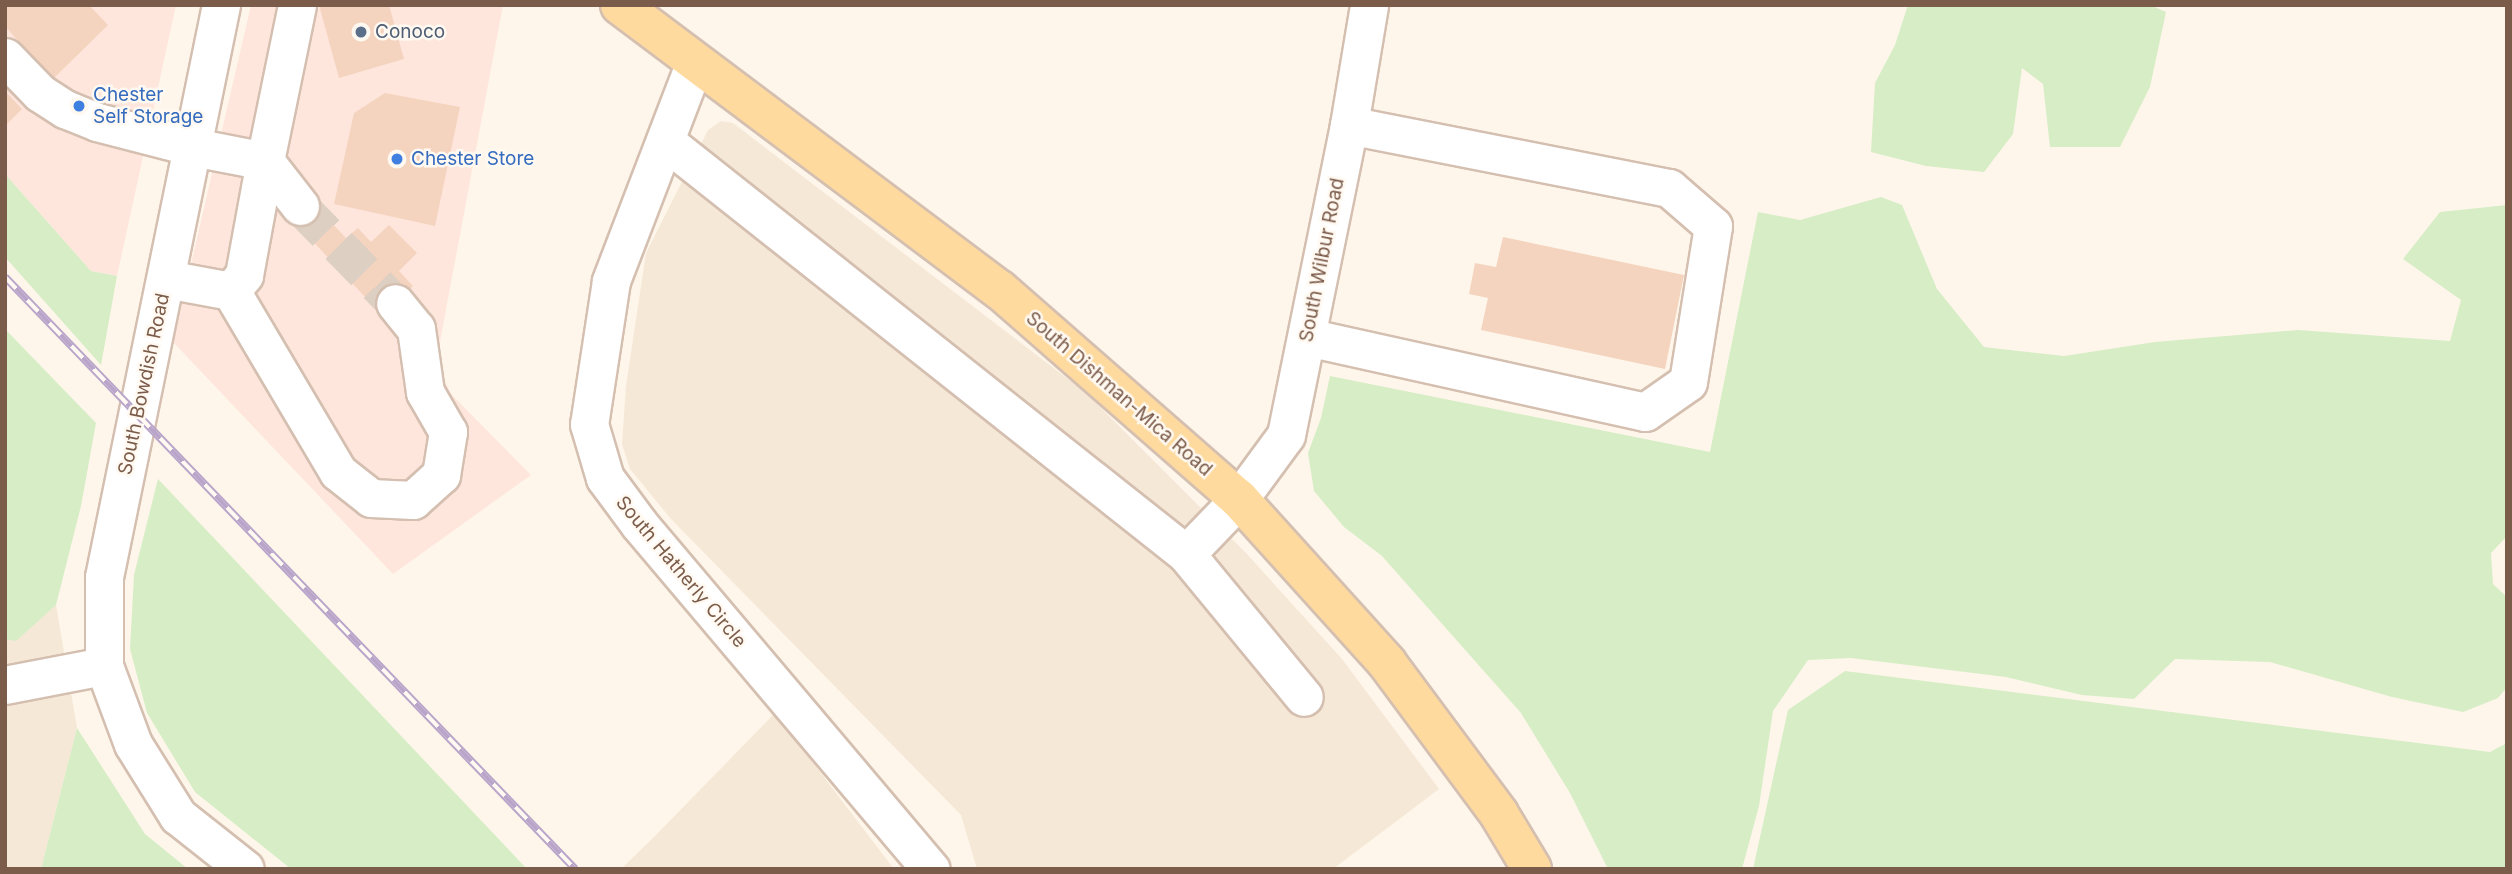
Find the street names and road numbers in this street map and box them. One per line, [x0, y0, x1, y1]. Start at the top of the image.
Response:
street label: South Wilbur Road [1295, 176, 1349, 344]
street label: South Bowdish Road [114, 291, 174, 477]
street label: South Dishman-Mica Road [1021, 307, 1217, 481]
street label: South Hatherly Circle [611, 492, 751, 652]

